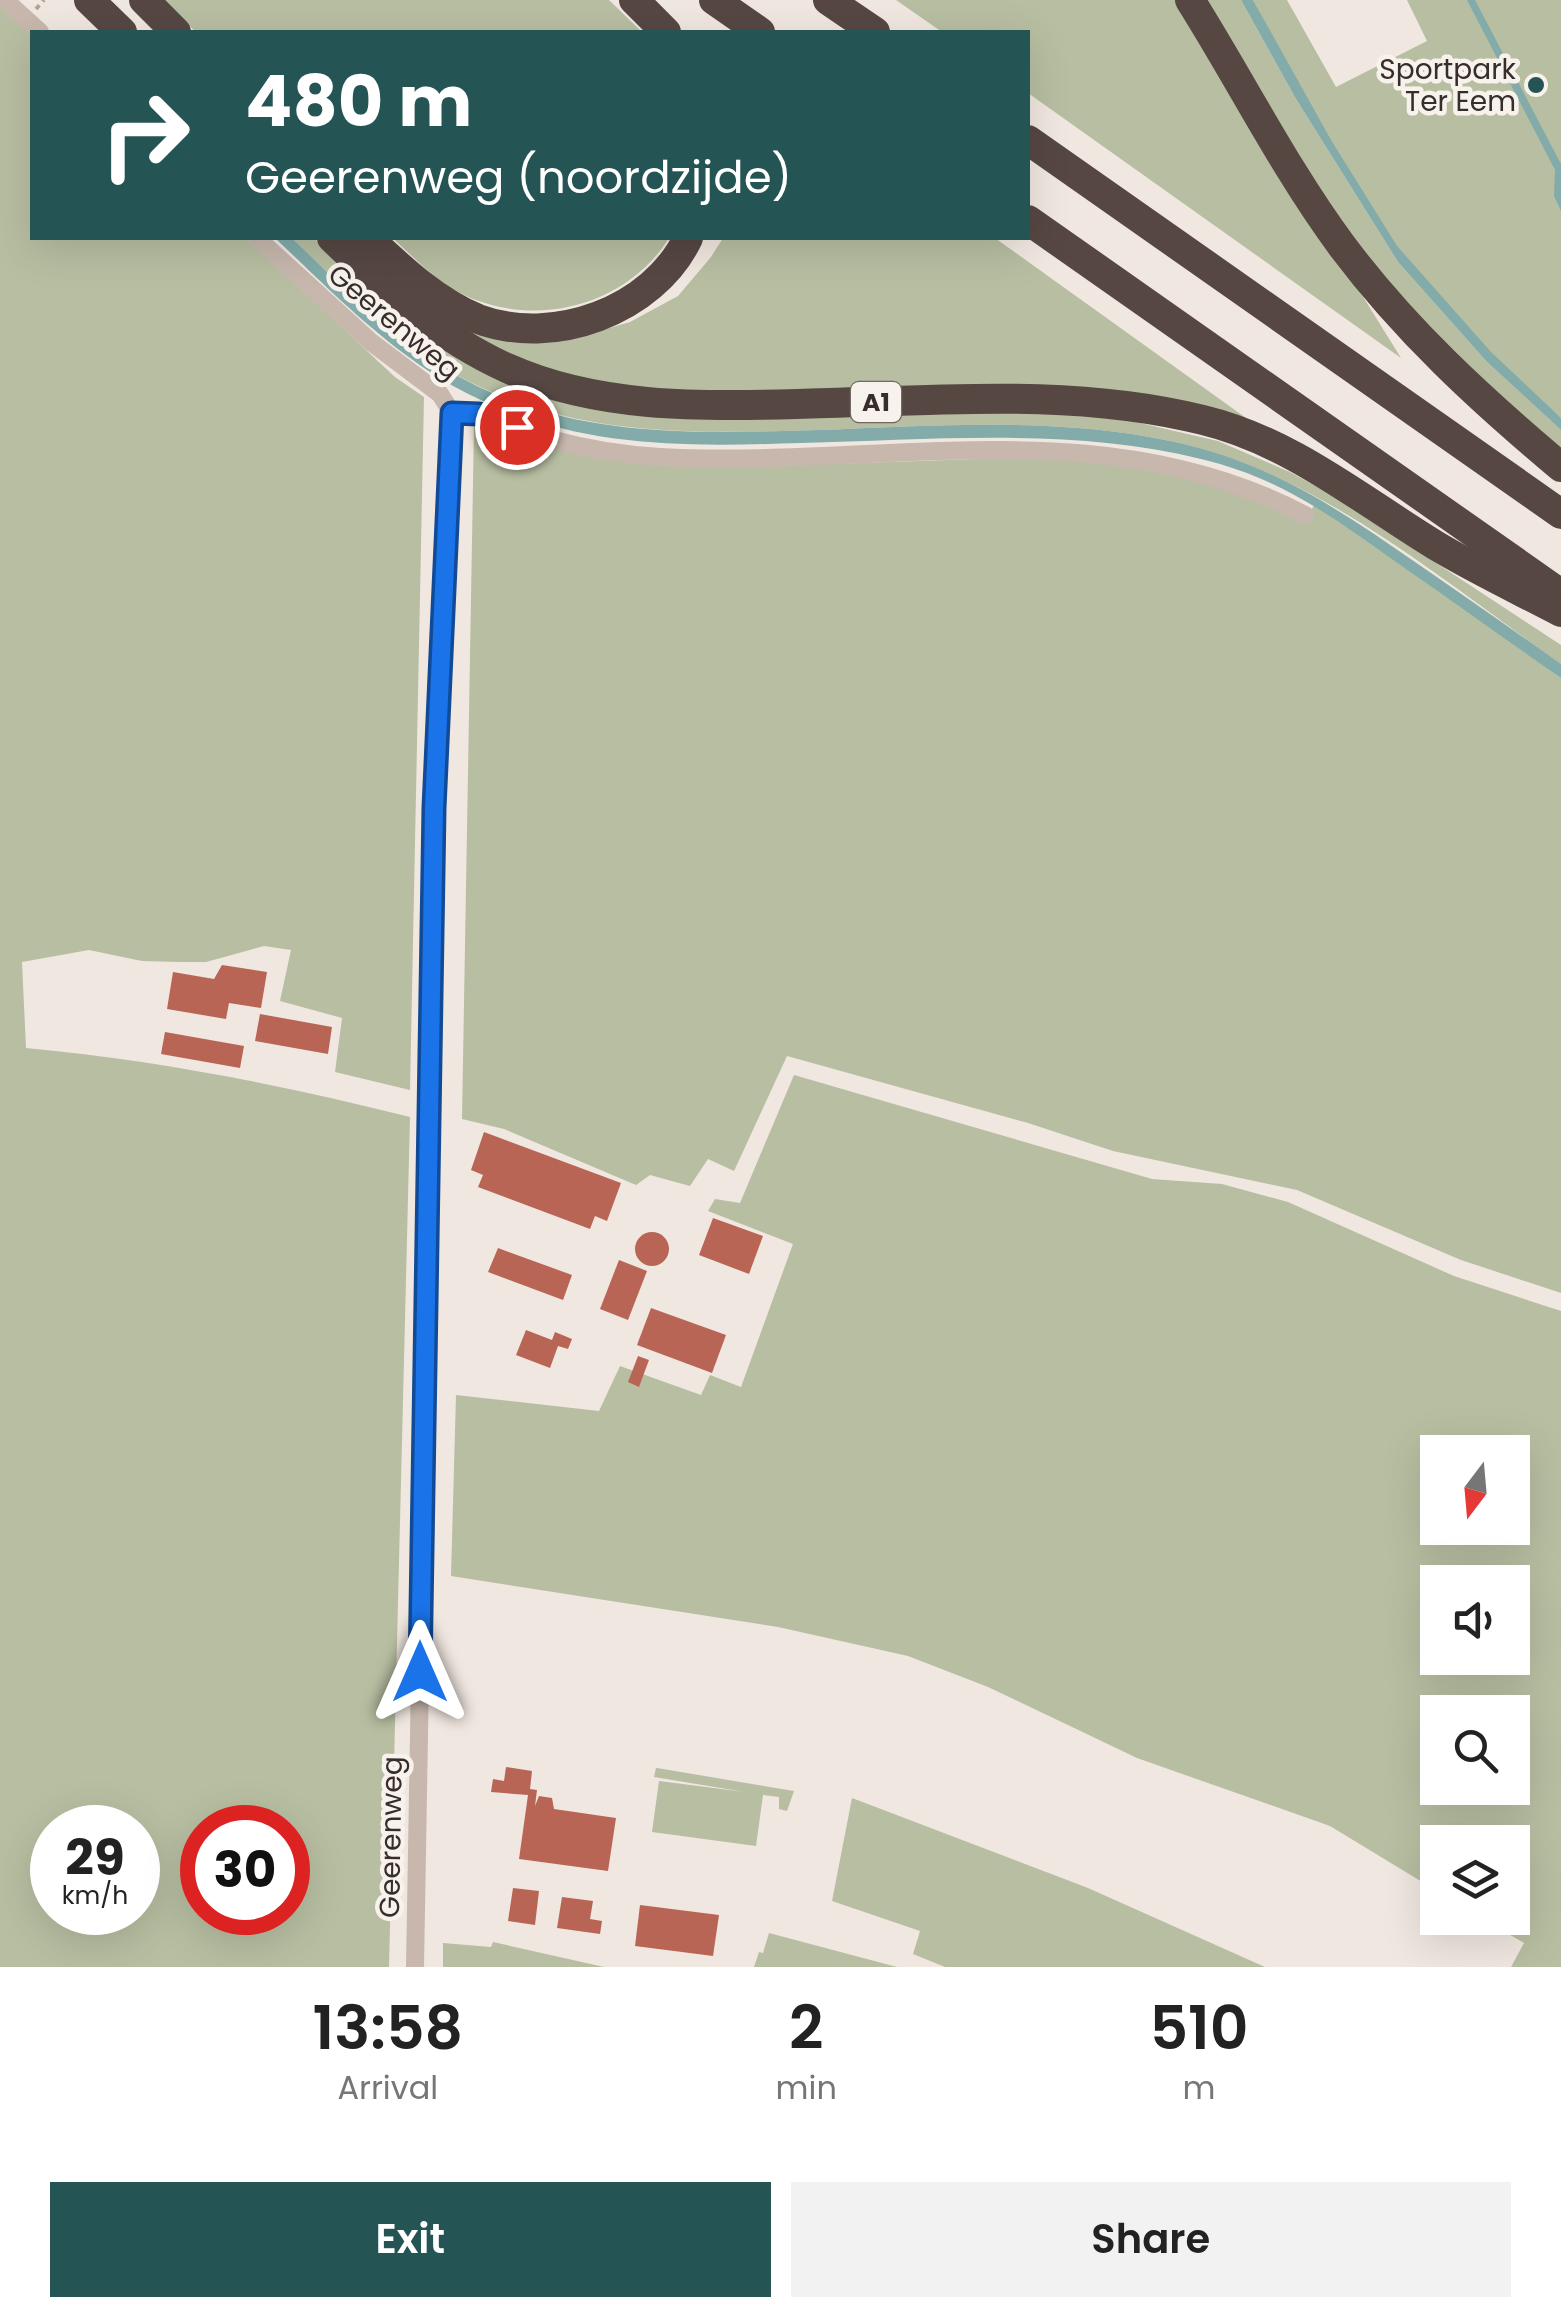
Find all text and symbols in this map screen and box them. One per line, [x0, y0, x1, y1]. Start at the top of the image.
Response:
place label: Sportpark Ter Eem [1379, 50, 1517, 121]
text: 480 m [245, 52, 472, 151]
icon: right [80, 70, 210, 200]
marker: Sportpark Ter Eem [1525, 74, 1547, 96]
text: Geerenweg (noordzijde) [245, 146, 792, 209]
street label: Geerenweg [320, 255, 468, 389]
road number: A1 [851, 382, 901, 422]
pin [475, 385, 560, 470]
icon: arrive [490, 400, 545, 455]
north arrow [1420, 1435, 1530, 1545]
map controls [1420, 1435, 1530, 1935]
button: sound [1420, 1565, 1530, 1675]
position arrow [368, 1620, 472, 1724]
button: search [1420, 1695, 1530, 1805]
street label: Geerenweg [370, 1756, 412, 1918]
speed limit sign: 30 [180, 1805, 310, 1935]
text: 29 [65, 1822, 125, 1893]
button: layers [1420, 1825, 1530, 1935]
text: km/h [62, 1878, 128, 1913]
text: 13:58 [312, 1986, 463, 2070]
text: 2 [789, 1986, 823, 2070]
text: 510 [1149, 1986, 1249, 2070]
text: Arrival [337, 2065, 438, 2110]
text: min [776, 2065, 837, 2110]
text: m [1182, 2065, 1215, 2110]
button: Exit [50, 2182, 771, 2297]
button: Share [791, 2182, 1511, 2297]

